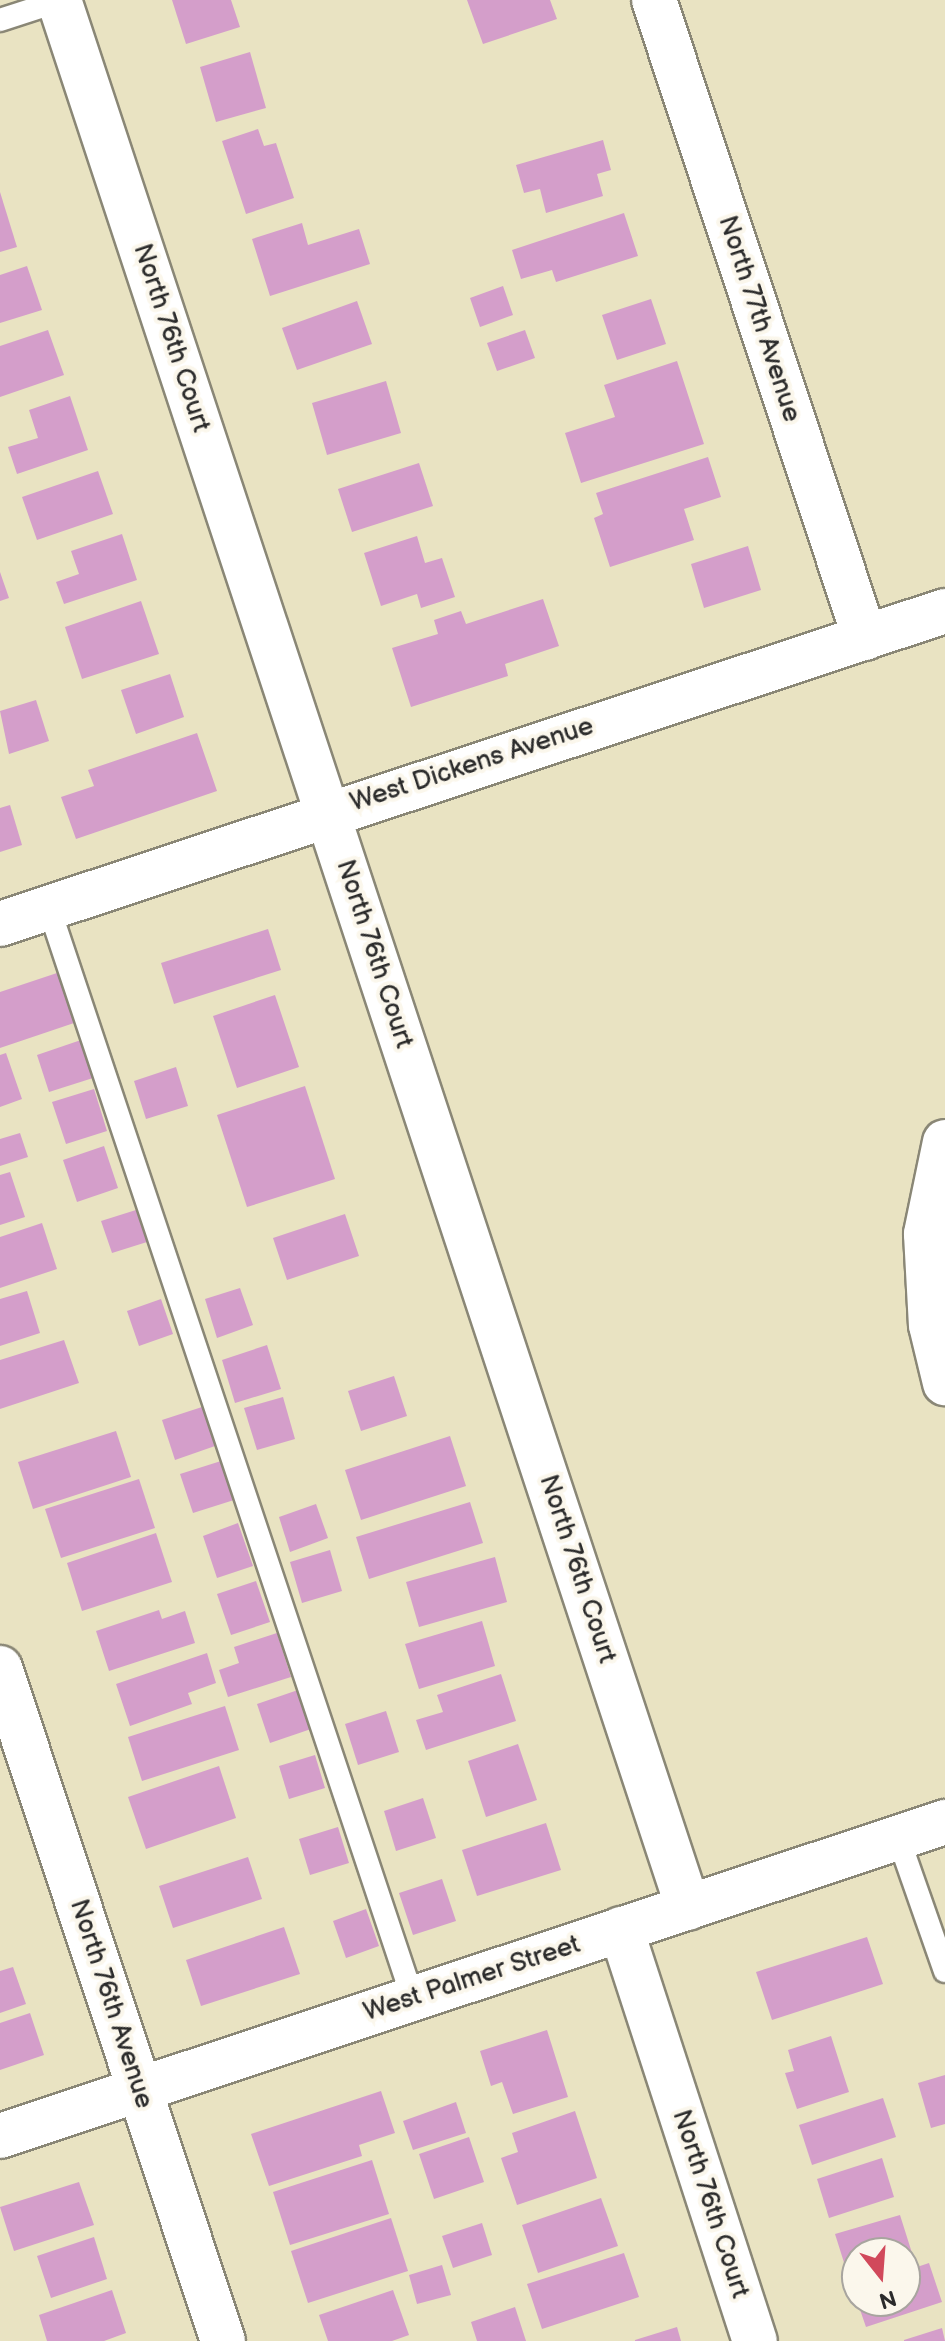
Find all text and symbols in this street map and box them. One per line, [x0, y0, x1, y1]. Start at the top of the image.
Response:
street label: North 77th Avenue [711, 212, 807, 426]
street label: North 76th Court [126, 240, 216, 436]
street label: West Dickens Avenue [346, 711, 598, 819]
street label: North 76th Court [329, 856, 419, 1052]
street label: North 76th Court [532, 1471, 622, 1667]
street label: North 76th Avenue [62, 1895, 160, 2113]
street label: West Palmer Street [360, 1929, 584, 2029]
street label: North 76th Court [665, 2106, 755, 2302]
north arrow [841, 2237, 921, 2317]
text: N [876, 2283, 899, 2314]

